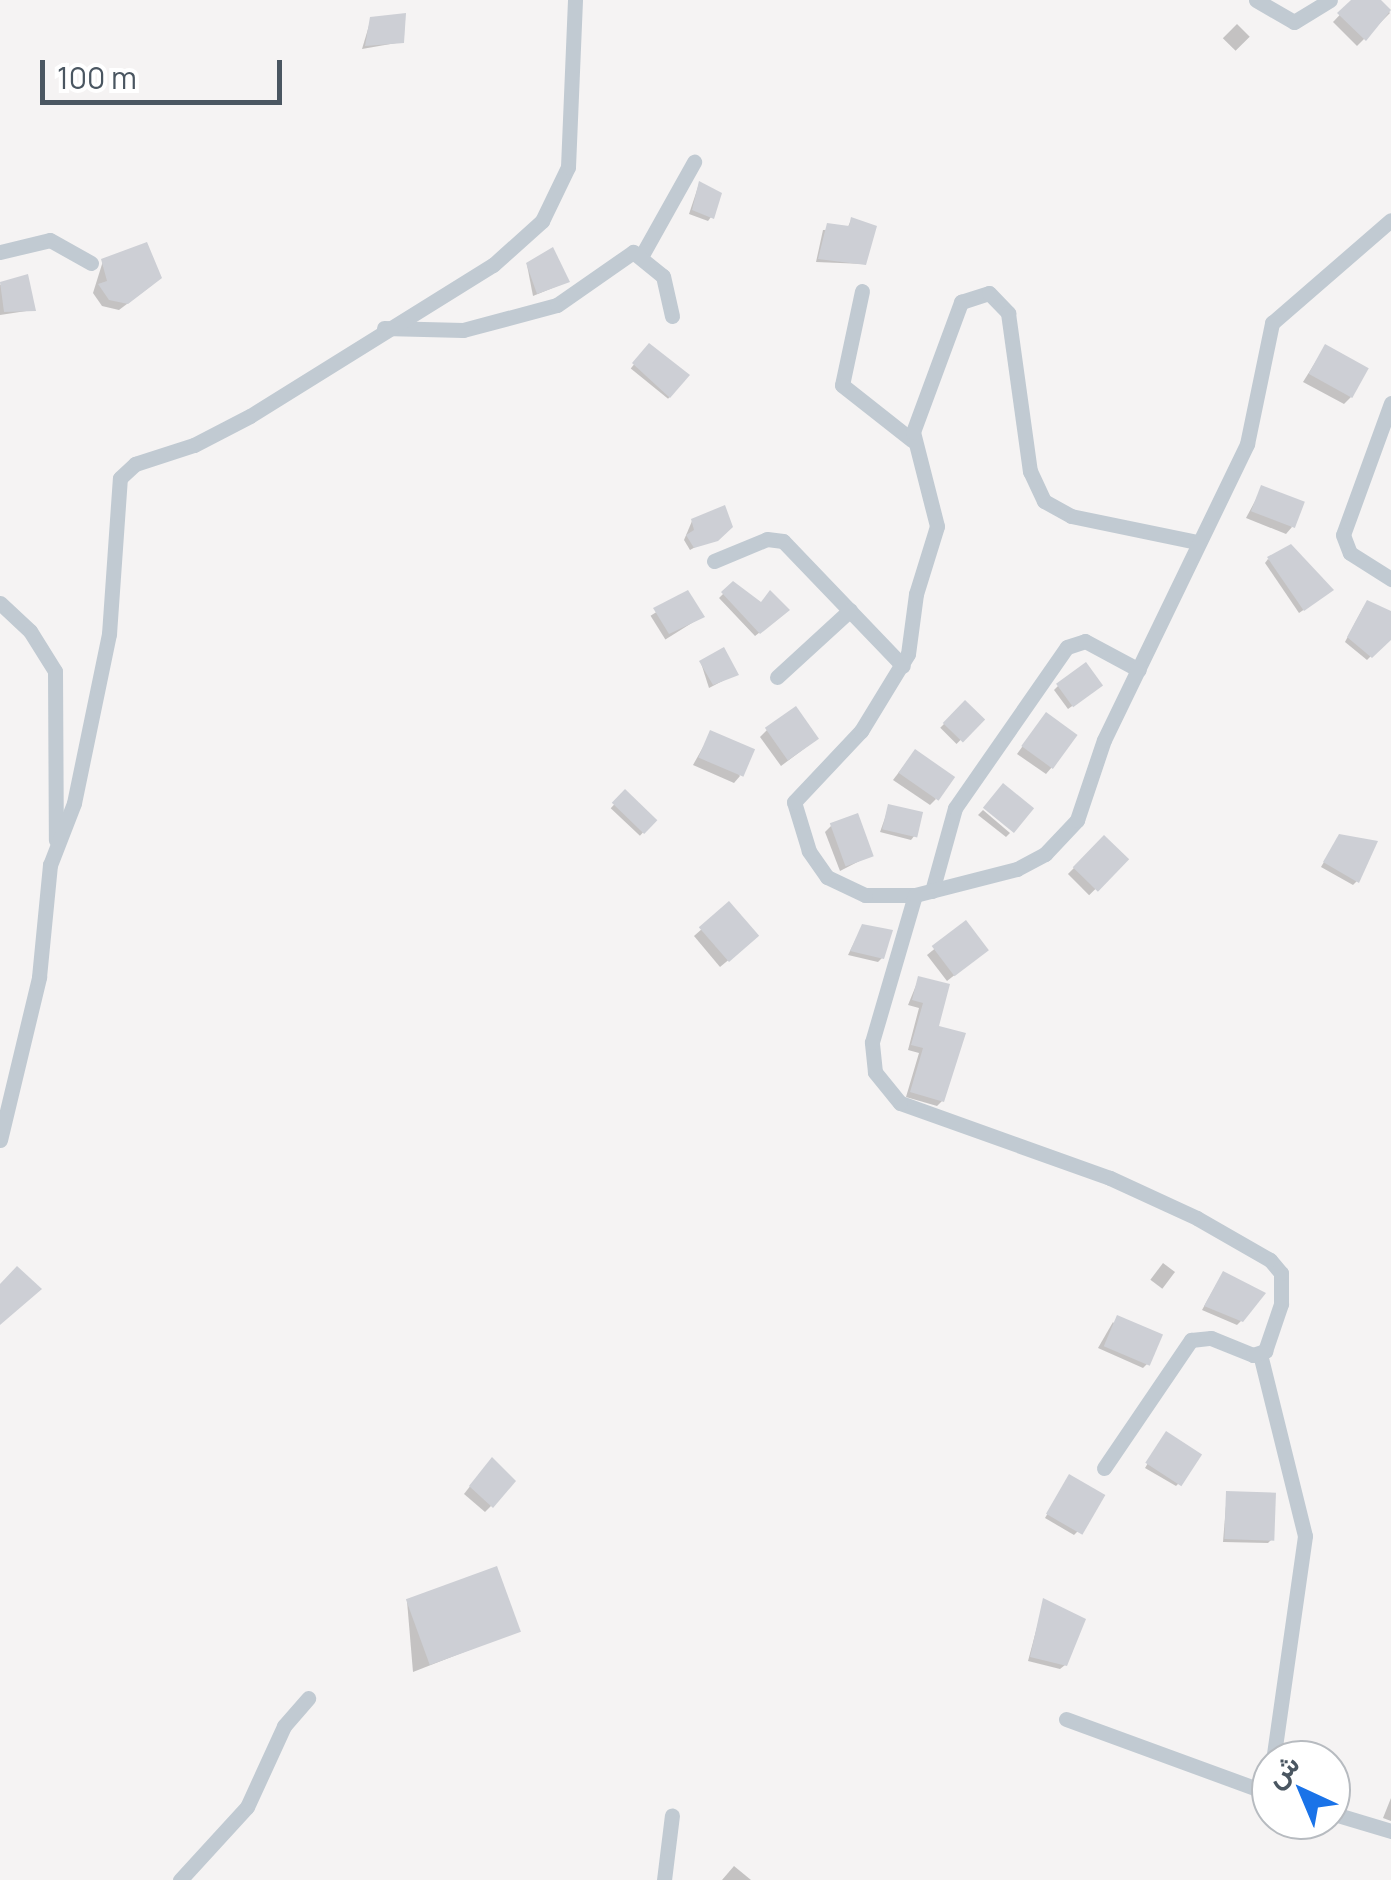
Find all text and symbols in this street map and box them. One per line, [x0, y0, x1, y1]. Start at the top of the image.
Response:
scale bar [45, 40, 288, 102]
text: 100 m [57, 57, 137, 98]
north arrow [1251, 1740, 1351, 1840]
text: ش [1256, 1745, 1307, 1795]

